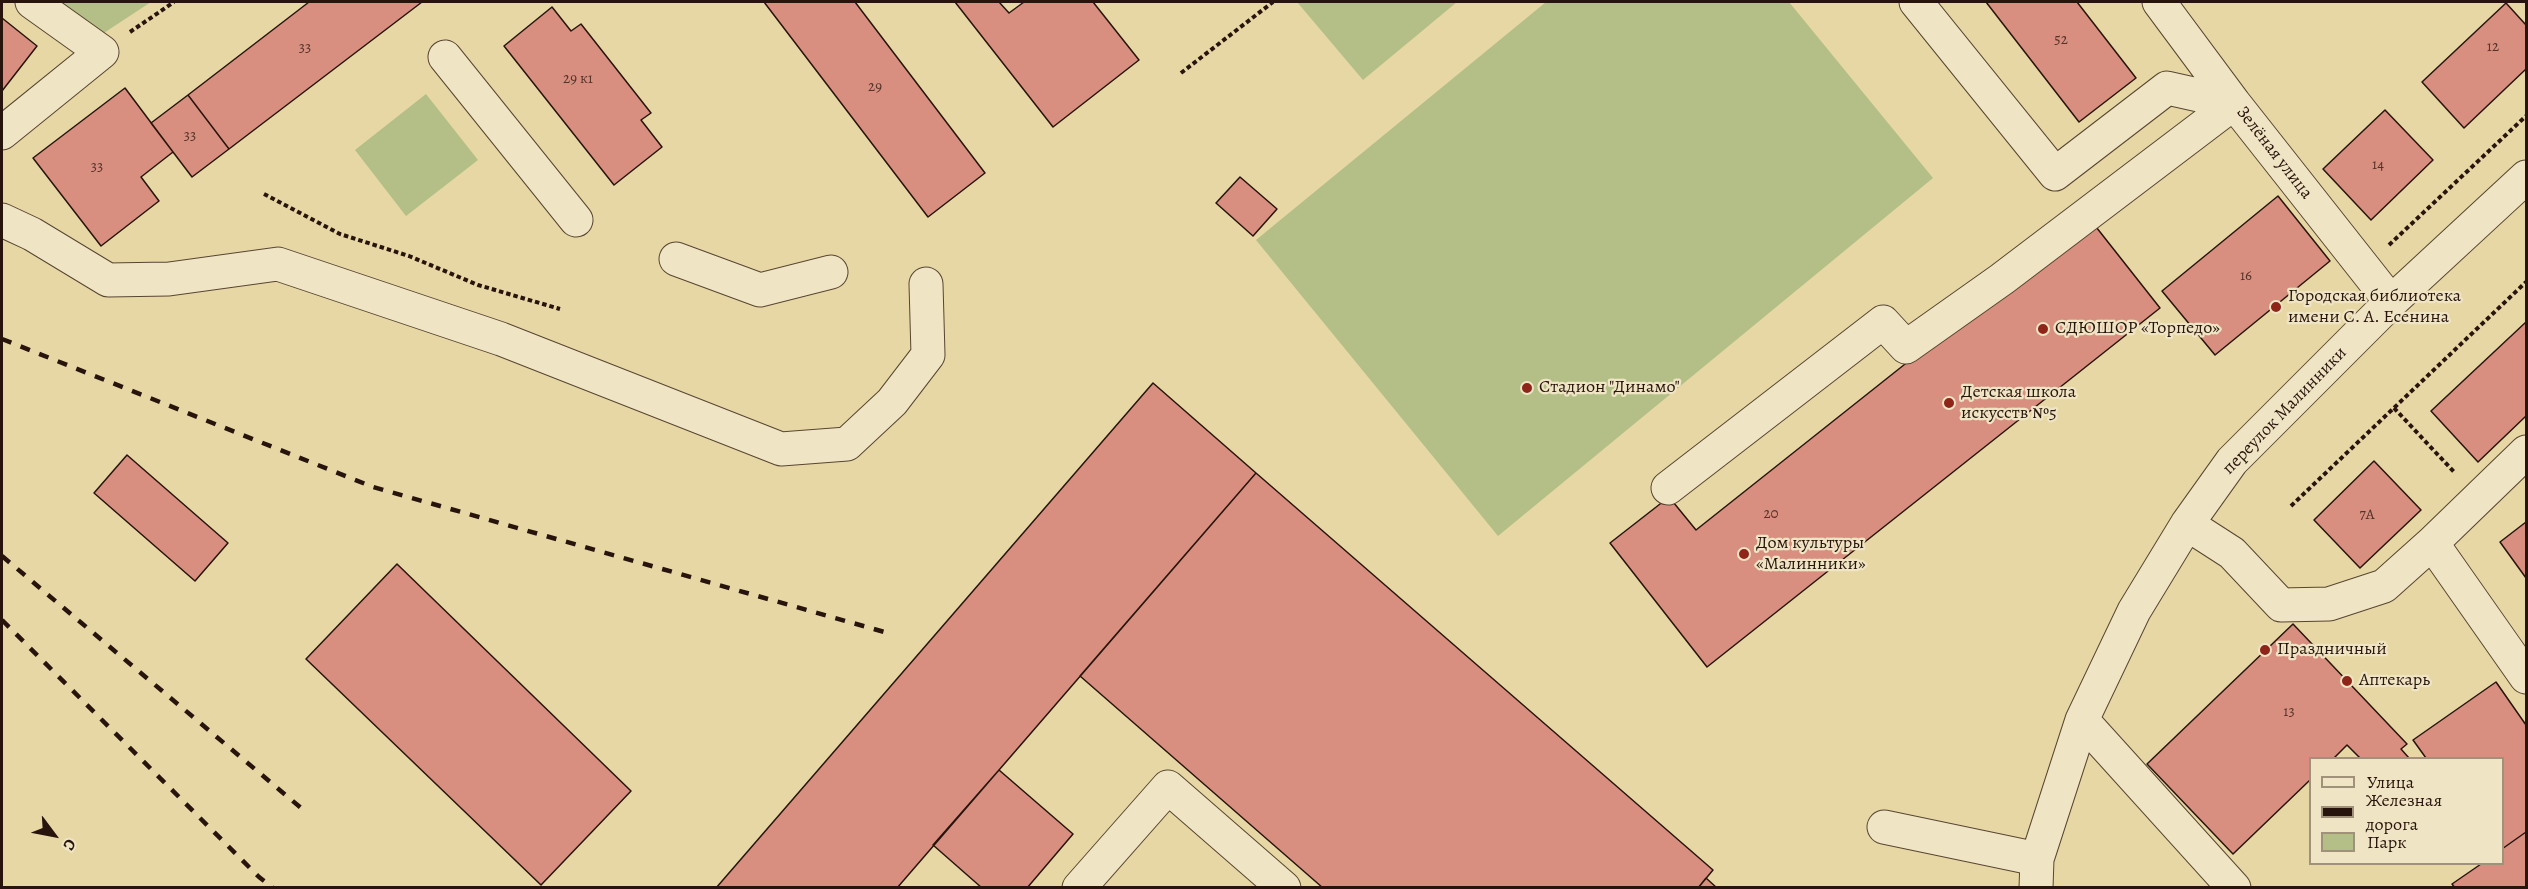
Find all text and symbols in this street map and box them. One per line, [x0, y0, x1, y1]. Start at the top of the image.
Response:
house number: 52 [2054, 31, 2068, 49]
house number: 12 [2487, 38, 2499, 56]
house number: 33 [299, 39, 311, 57]
house number: 29 к1 [563, 70, 593, 88]
house number: 29 [868, 78, 882, 96]
street label: Зелёная улица [2231, 102, 2317, 204]
house number: 33 [184, 127, 196, 145]
house number: 14 [2372, 156, 2384, 174]
house number: 33 [91, 158, 103, 176]
house number: 16 [2240, 267, 2252, 285]
place label: Городская библиотека имени С. А. Есенина [2288, 286, 2461, 328]
marker: Городская библиотека имени С. А. Есенина [2269, 300, 2283, 314]
place label: СДЮШОР «Торпедо» [2055, 318, 2220, 340]
marker: СДЮШОР «Торпедо» [2036, 322, 2050, 336]
street label: переулок Малинники [2218, 343, 2352, 479]
place label: Стадион "Динамо" [1539, 377, 1680, 399]
marker: Стадион "Динамо" [1520, 381, 1534, 395]
place label: Детская школа искусств №5 [1961, 382, 2076, 424]
marker: Детская школа искусств №5 [1942, 396, 1956, 410]
house number: 20 [1763, 505, 1779, 523]
house number: 7А [2359, 506, 2375, 524]
place label: Дом культуры «Малинники» [1756, 533, 1866, 576]
marker: Дом культуры «Малинники» [1737, 547, 1751, 561]
place label: Праздничный [2277, 639, 2387, 661]
marker: Праздничный [2258, 643, 2272, 657]
place label: Аптекарь [2359, 670, 2430, 692]
marker: Аптекарь [2340, 674, 2354, 688]
house number: 13 [2283, 703, 2295, 721]
legend [2309, 757, 2504, 865]
text: Улица [2367, 770, 2414, 794]
text: Железная дорога [2366, 788, 2442, 836]
north arrow [24, 805, 84, 865]
text: Парк [2367, 830, 2407, 854]
text: С [57, 835, 81, 855]

